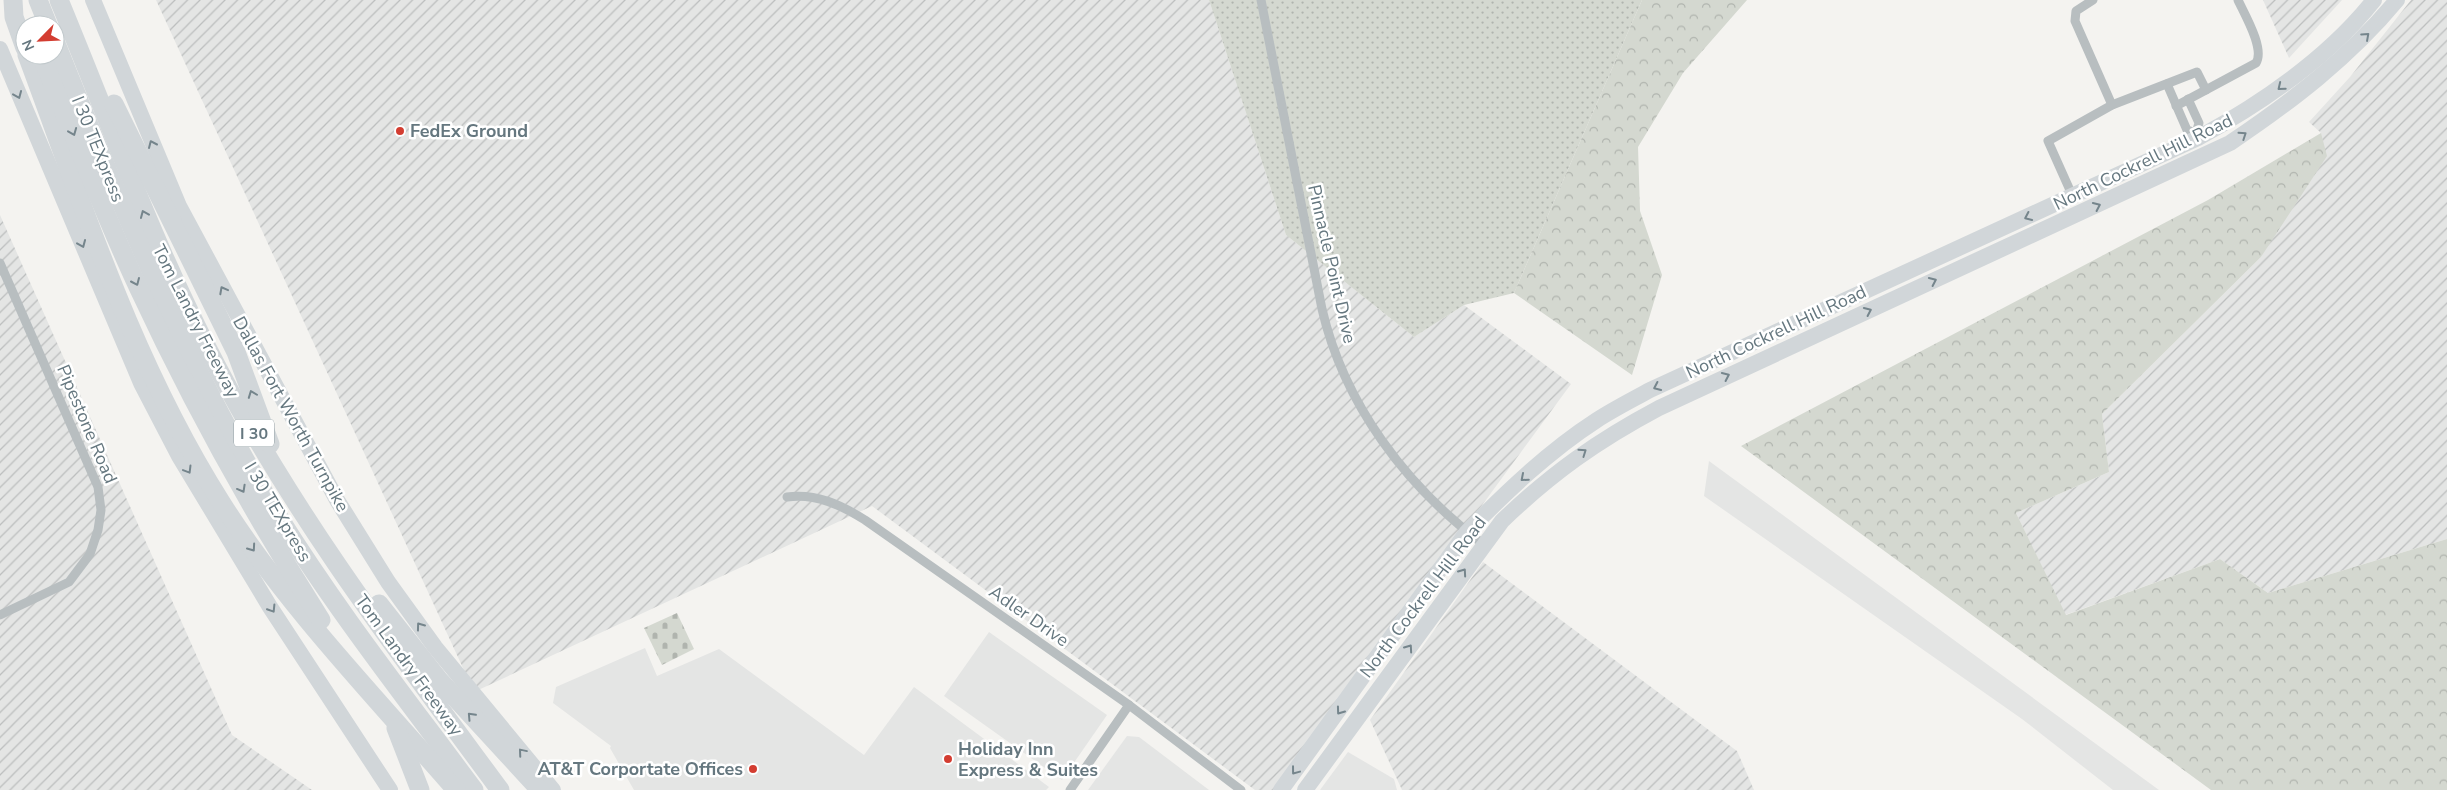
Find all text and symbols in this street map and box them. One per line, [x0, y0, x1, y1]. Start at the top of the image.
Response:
north arrow [15, 15, 65, 65]
one-way arrow [2360, 33, 2369, 42]
text: N [18, 36, 39, 54]
one-way arrow [2277, 81, 2286, 90]
one-way arrow [13, 90, 23, 98]
street label: I 30 TEXpress [66, 93, 130, 205]
street label: North Cockrell Hill Road [2049, 108, 2237, 216]
place label: FedEx Ground [410, 119, 528, 143]
marker: FedEx Ground [394, 125, 406, 137]
one-way arrow [67, 128, 77, 136]
one-way arrow [2237, 131, 2246, 141]
one-way arrow [147, 140, 158, 149]
street label: Pinnacle Point Drive [1302, 182, 1362, 346]
one-way arrow [2092, 202, 2101, 212]
one-way arrow [140, 210, 151, 219]
one-way arrow [2024, 211, 2033, 222]
one-way arrow [75, 239, 86, 248]
street label: Tom Landry Freeway [147, 240, 245, 402]
one-way arrow [129, 277, 140, 286]
one-way arrow [1928, 277, 1937, 287]
street label: North Cockrell Hill Road [1682, 280, 1870, 384]
one-way arrow [219, 287, 229, 296]
one-way arrow [1862, 308, 1871, 318]
street label: Dallas Fort Worth Turnpike [227, 312, 355, 516]
street label: Pipestone Road [51, 361, 123, 487]
one-way arrow [1721, 372, 1730, 383]
one-way arrow [1653, 381, 1662, 391]
one-way arrow [248, 390, 258, 398]
road number: I 30 [234, 419, 274, 446]
one-way arrow [1577, 449, 1587, 458]
street label: I 30 TEXpress [239, 458, 317, 566]
one-way arrow [181, 465, 191, 474]
one-way arrow [1520, 472, 1529, 481]
one-way arrow [235, 484, 245, 493]
street label: North Cockrell Hill Road [1354, 511, 1492, 683]
one-way arrow [246, 542, 255, 552]
one-way arrow [1458, 569, 1466, 578]
street label: Adler Drive [984, 580, 1074, 652]
street label: Tom Landry Freeway [350, 590, 469, 741]
one-way arrow [266, 604, 275, 613]
one-way arrow [417, 622, 426, 632]
one-way arrow [1404, 645, 1412, 654]
one-way arrow [1337, 705, 1346, 714]
one-way arrow [468, 712, 477, 721]
place label: Holiday Inn Express & Suites [958, 737, 1098, 782]
one-way arrow [519, 749, 528, 758]
marker: Holiday Inn Express & Suites [942, 753, 954, 765]
place label: AT&T Corportate Offices [538, 757, 743, 781]
marker: AT&T Corportate Offices [747, 763, 759, 775]
one-way arrow [1293, 765, 1301, 774]

